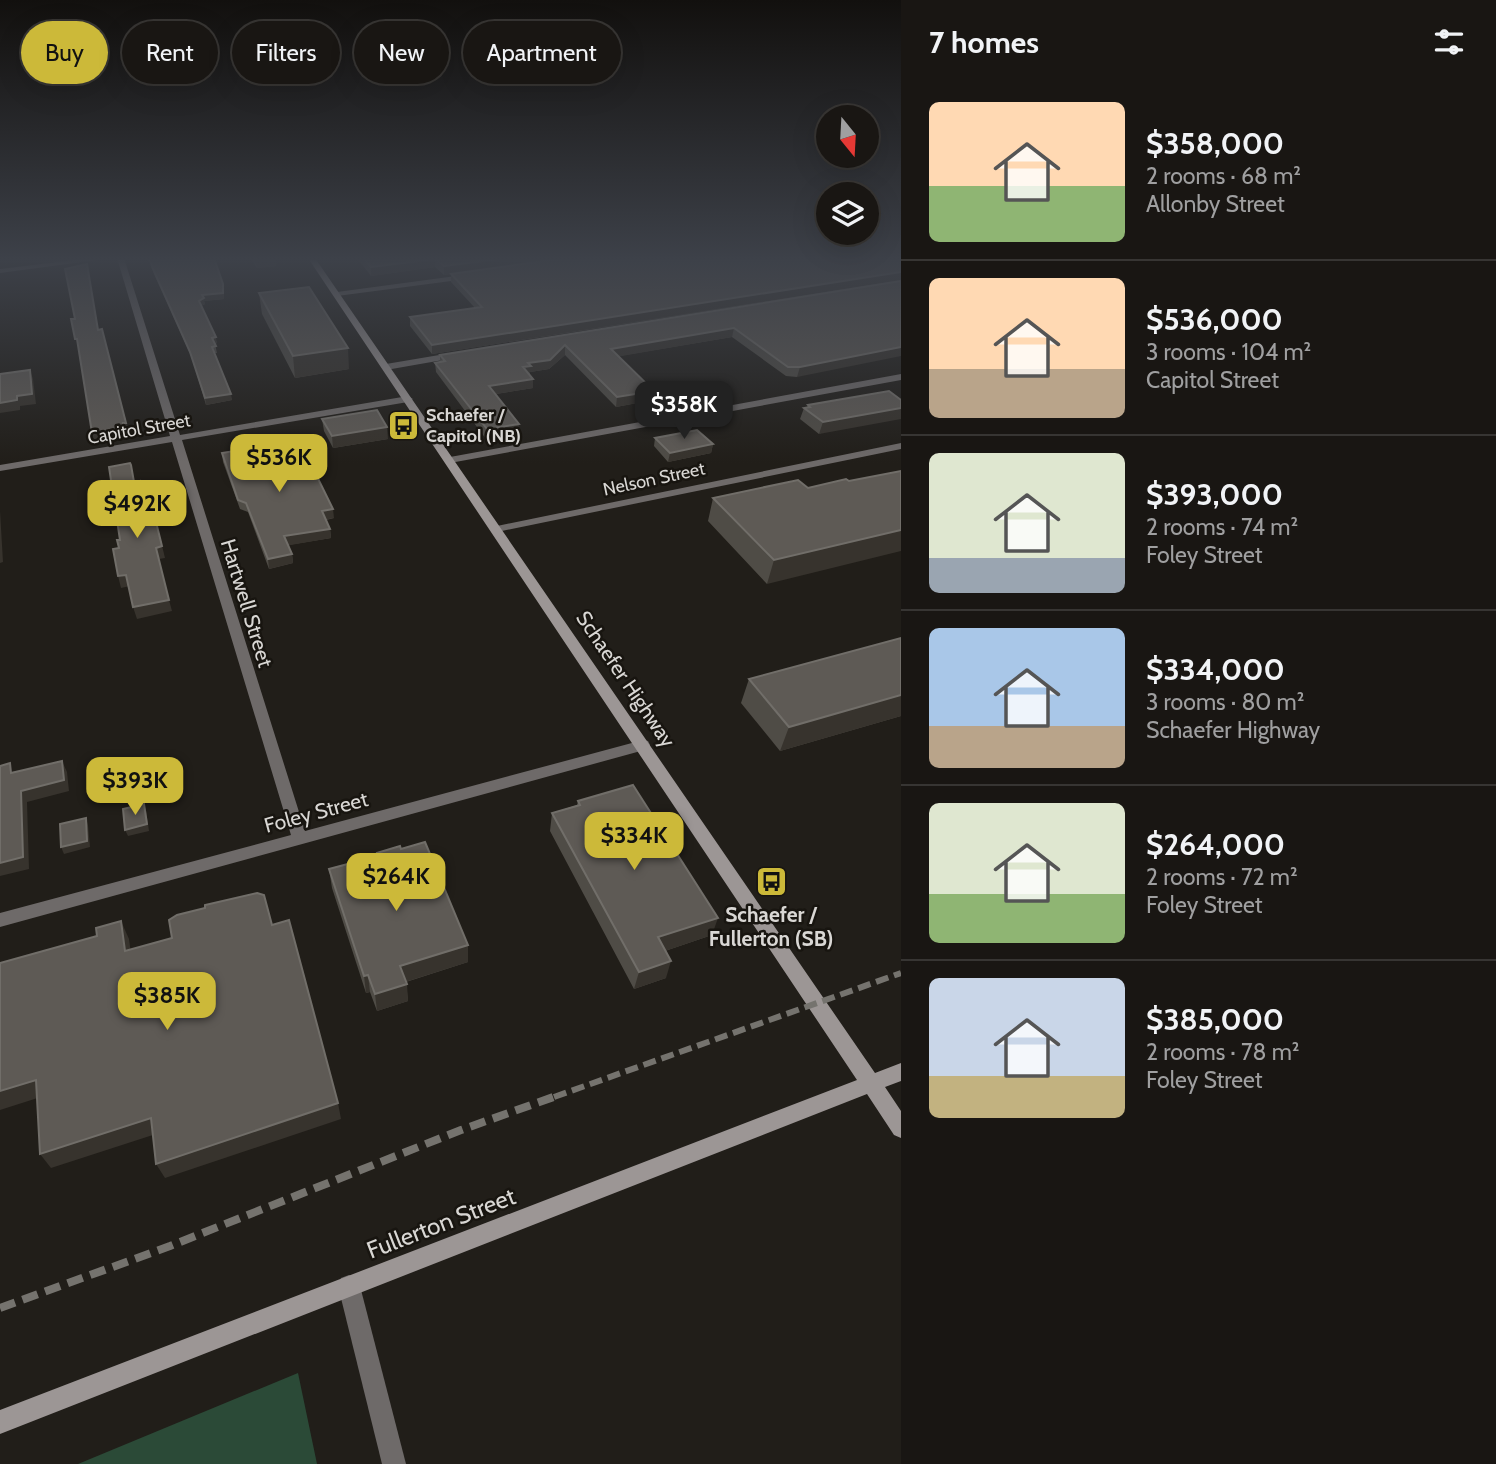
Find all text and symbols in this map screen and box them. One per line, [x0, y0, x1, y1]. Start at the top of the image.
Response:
chip: Buy [21, 21, 108, 84]
chip: Rent [122, 21, 218, 84]
chip: Filters [232, 21, 340, 84]
chip: New [354, 21, 449, 84]
chip: Apartment [463, 21, 621, 84]
icon: filters [1430, 23, 1468, 61]
text: 7 homes [929, 24, 1039, 61]
north arrow [816, 105, 878, 168]
map controls [816, 105, 879, 245]
text: $358,000 [1146, 125, 1284, 162]
icon: home [985, 130, 1069, 214]
text: 2 rooms · 68 m² [1146, 162, 1301, 190]
button: layers [816, 182, 879, 245]
text: Allonby Street [1146, 190, 1285, 218]
text: $536,000 [1146, 301, 1283, 338]
icon: home [985, 306, 1069, 390]
text: 3 rooms · 104 m² [1146, 338, 1311, 366]
text: Capitol Street [1146, 366, 1279, 394]
pin: $358K [635, 382, 733, 441]
text: $358K [651, 390, 717, 418]
place label: Schaefer / Capitol (NB) [426, 404, 521, 447]
bus stop icon: Schaefer / Capitol (NB) [386, 408, 420, 442]
street label: Capitol Street [86, 409, 192, 449]
pin: $536K [230, 434, 328, 494]
text: $536K [246, 443, 312, 471]
street label: Nelson Street [601, 457, 707, 501]
text: $393,000 [1146, 476, 1283, 513]
pin: $492K [88, 480, 186, 540]
icon: home [985, 481, 1069, 565]
text: $492K [103, 489, 171, 517]
text: 2 rooms · 74 m² [1146, 513, 1298, 541]
street label: Hartwell Street [216, 536, 278, 670]
text: Foley Street [1146, 541, 1263, 569]
street label: Schaefer Highway [571, 606, 681, 752]
text: $334,000 [1146, 651, 1285, 688]
icon: home [985, 656, 1069, 740]
text: 3 rooms · 80 m² [1146, 688, 1304, 716]
text: Schaefer Highway [1146, 716, 1320, 744]
pin: $393K [86, 758, 184, 817]
text: $393K [102, 766, 168, 794]
street label: Foley Street [261, 786, 371, 838]
pin: $334K [585, 812, 683, 872]
text: $334K [601, 821, 667, 849]
text: $264,000 [1146, 826, 1285, 863]
icon: home [985, 831, 1069, 915]
pin: $264K [347, 853, 445, 913]
text: $264K [362, 862, 430, 890]
text: 2 rooms · 72 m² [1146, 863, 1298, 891]
bus stop icon: Schaefer / Fullerton (SB) [754, 865, 788, 899]
text: Foley Street [1146, 891, 1263, 919]
place label: Schaefer / Fullerton (SB) [709, 902, 833, 951]
pin: $385K [118, 972, 216, 1032]
text: $385K [134, 981, 200, 1009]
text: $385,000 [1146, 1001, 1284, 1038]
icon: home [985, 1006, 1069, 1090]
text: 2 rooms · 78 m² [1146, 1038, 1300, 1066]
text: Foley Street [1146, 1066, 1263, 1094]
street label: Fullerton Street [363, 1181, 519, 1265]

